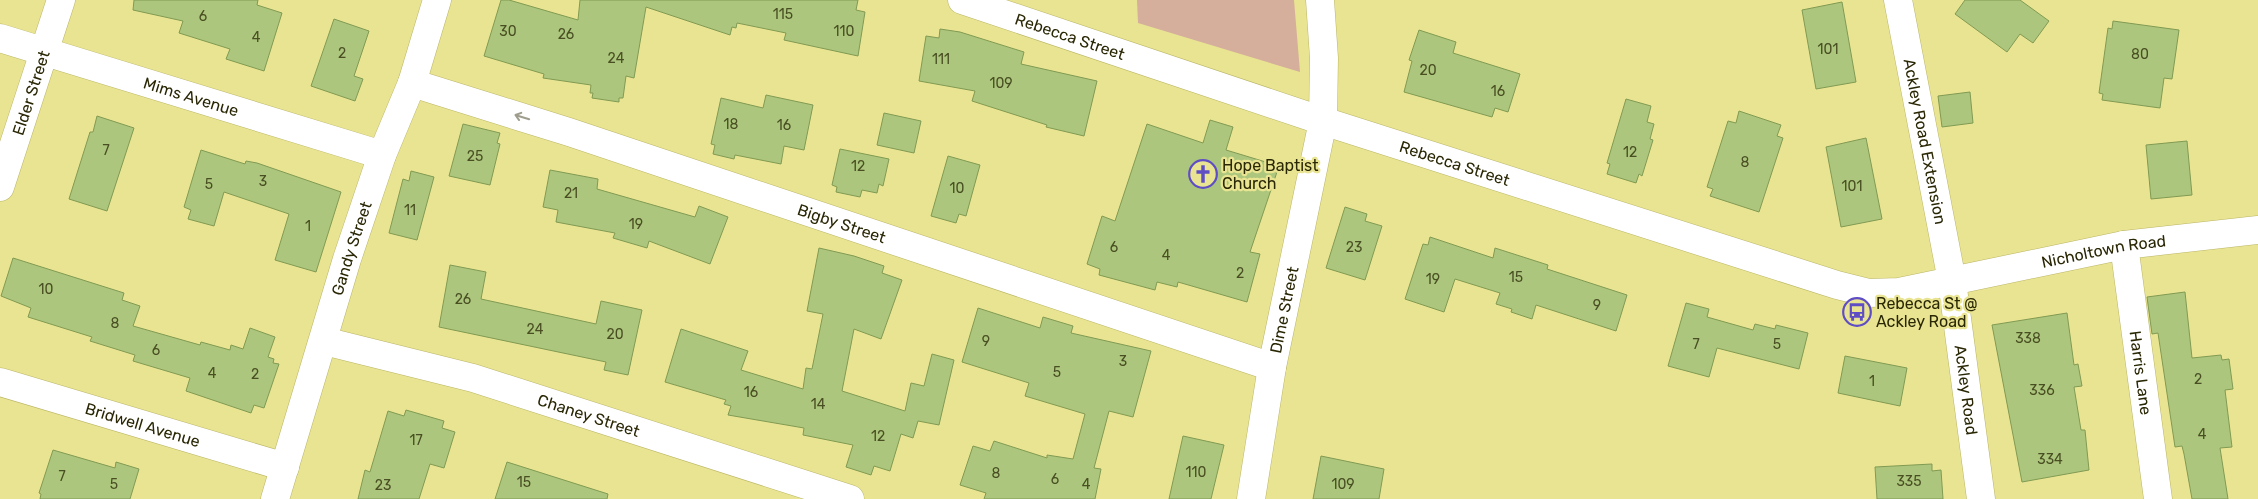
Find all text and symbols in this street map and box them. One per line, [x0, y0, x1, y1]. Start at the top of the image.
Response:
house number: 115 [773, 6, 793, 23]
house number: 6 [199, 8, 207, 25]
street label: Rebecca Street [1013, 9, 1127, 64]
house number: 30 [499, 23, 517, 40]
house number: 110 [834, 23, 855, 40]
house number: 26 [558, 26, 574, 43]
house number: 4 [252, 29, 261, 46]
house number: 101 [1818, 41, 1838, 58]
house number: 2 [338, 45, 346, 62]
house number: 80 [2131, 46, 2149, 63]
street label: Elder Street [8, 48, 54, 138]
house number: 24 [608, 50, 625, 67]
house number: 111 [932, 51, 950, 68]
street label: Ackley Road Extension [1899, 57, 1950, 226]
house number: 20 [1419, 62, 1437, 79]
street label: Mims Avenue [141, 74, 241, 121]
house number: 109 [989, 75, 1013, 92]
house number: 16 [1491, 83, 1505, 100]
one-way arrow [515, 112, 531, 122]
house number: 18 [724, 116, 739, 133]
house number: 16 [777, 117, 791, 134]
street label: Rebecca Street [1397, 137, 1512, 190]
house number: 7 [102, 142, 110, 159]
house number: 12 [1623, 144, 1637, 161]
house number: 25 [467, 148, 483, 165]
house number: 8 [1741, 154, 1750, 171]
place label: Hope Baptist Church [1222, 156, 1319, 193]
house number: 12 [851, 158, 865, 175]
church icon: Hope Baptist Church [1188, 159, 1218, 189]
house number: 3 [259, 173, 267, 190]
house number: 5 [205, 176, 213, 193]
house number: 101 [1842, 178, 1862, 195]
house number: 10 [950, 180, 965, 197]
house number: 21 [564, 185, 578, 202]
street label: Gandy Street [328, 199, 376, 298]
street label: Bigby Street [795, 200, 888, 247]
house number: 11 [404, 202, 416, 219]
house number: 19 [629, 216, 643, 233]
house number: 1 [305, 218, 311, 235]
street label: Nicholtown Road [2040, 231, 2167, 272]
house number: 6 [1110, 239, 1118, 256]
house number: 23 [1346, 239, 1362, 256]
house number: 4 [1162, 247, 1171, 264]
house number: 2 [1236, 265, 1244, 282]
street label: Dime Street [1266, 265, 1303, 355]
house number: 15 [1509, 269, 1523, 286]
house number: 19 [1426, 271, 1440, 288]
house number: 10 [39, 281, 54, 298]
house number: 26 [455, 291, 471, 308]
place label: Rebecca St @ Ackley Road [1876, 294, 1978, 331]
house number: 9 [1593, 297, 1601, 314]
bus stop icon: Rebecca St @ Ackley Road [1842, 297, 1872, 327]
house number: 8 [111, 315, 120, 332]
house number: 24 [527, 321, 544, 338]
house number: 20 [606, 326, 624, 343]
house number: 338 [2015, 330, 2041, 347]
street label: Harris Lane [2126, 330, 2156, 416]
house number: 9 [982, 333, 990, 350]
house number: 7 [1692, 336, 1700, 353]
house number: 5 [1773, 336, 1781, 353]
house number: 6 [152, 342, 160, 359]
street label: Ackley Road [1951, 344, 1981, 436]
house number: 3 [1119, 353, 1127, 370]
house number: 5 [1053, 364, 1061, 381]
house number: 4 [208, 365, 217, 382]
house number: 2 [251, 366, 259, 383]
house number: 2 [2194, 371, 2202, 388]
house number: 1 [1869, 373, 1875, 390]
house number: 336 [2029, 382, 2055, 399]
house number: 16 [744, 384, 758, 401]
street label: Chaney Street [535, 390, 642, 441]
house number: 14 [811, 396, 826, 413]
street label: Bridwell Avenue [83, 399, 202, 451]
house number: 4 [2198, 426, 2207, 443]
house number: 12 [871, 428, 885, 445]
house number: 17 [409, 432, 423, 449]
house number: 334 [2037, 451, 2063, 468]
house number: 110 [1186, 464, 1207, 481]
house number: 8 [992, 465, 1001, 482]
house number: 7 [58, 468, 66, 485]
house number: 6 [1051, 471, 1059, 488]
house number: 335 [1896, 473, 1922, 490]
house number: 15 [517, 474, 531, 491]
house number: 5 [110, 476, 118, 493]
house number: 4 [1082, 476, 1091, 493]
house number: 109 [1331, 476, 1355, 493]
house number: 23 [375, 477, 391, 494]

